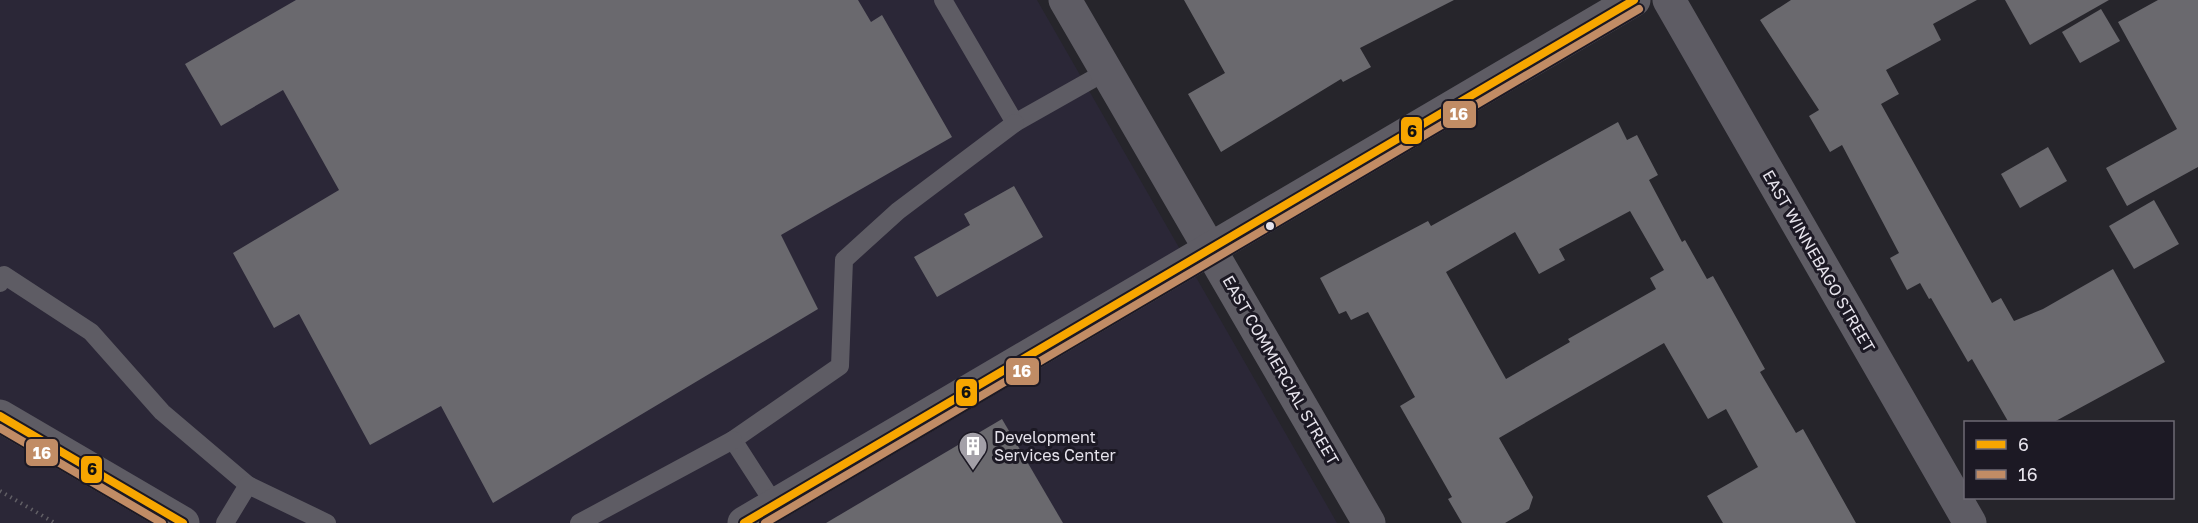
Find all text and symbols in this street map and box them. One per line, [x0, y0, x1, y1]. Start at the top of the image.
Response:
line badge: 16 [1442, 100, 1477, 129]
text: 16 [1450, 104, 1468, 124]
line badge: 6 [1400, 116, 1423, 145]
text: 6 [1407, 121, 1417, 141]
street label: EAST WINNEBAGO STREET [1759, 166, 1879, 356]
unlabelled marker [1264, 220, 1276, 232]
street label: EAST COMMERCIAL STREET [1218, 272, 1344, 468]
line badge: 16 [1005, 357, 1040, 386]
text: 16 [1013, 361, 1031, 381]
line badge: 6 [955, 378, 978, 407]
text: 6 [961, 382, 971, 402]
legend [1964, 421, 2174, 499]
place label: Development Services Center [994, 427, 1116, 465]
building icon: Development Services Center [957, 430, 989, 472]
text: 6 [2018, 433, 2029, 455]
line badge: 16 [25, 438, 59, 467]
text: 16 [33, 443, 51, 463]
line badge: 6 [80, 455, 103, 484]
text: 6 [87, 459, 97, 479]
text: 16 [2018, 463, 2038, 485]

